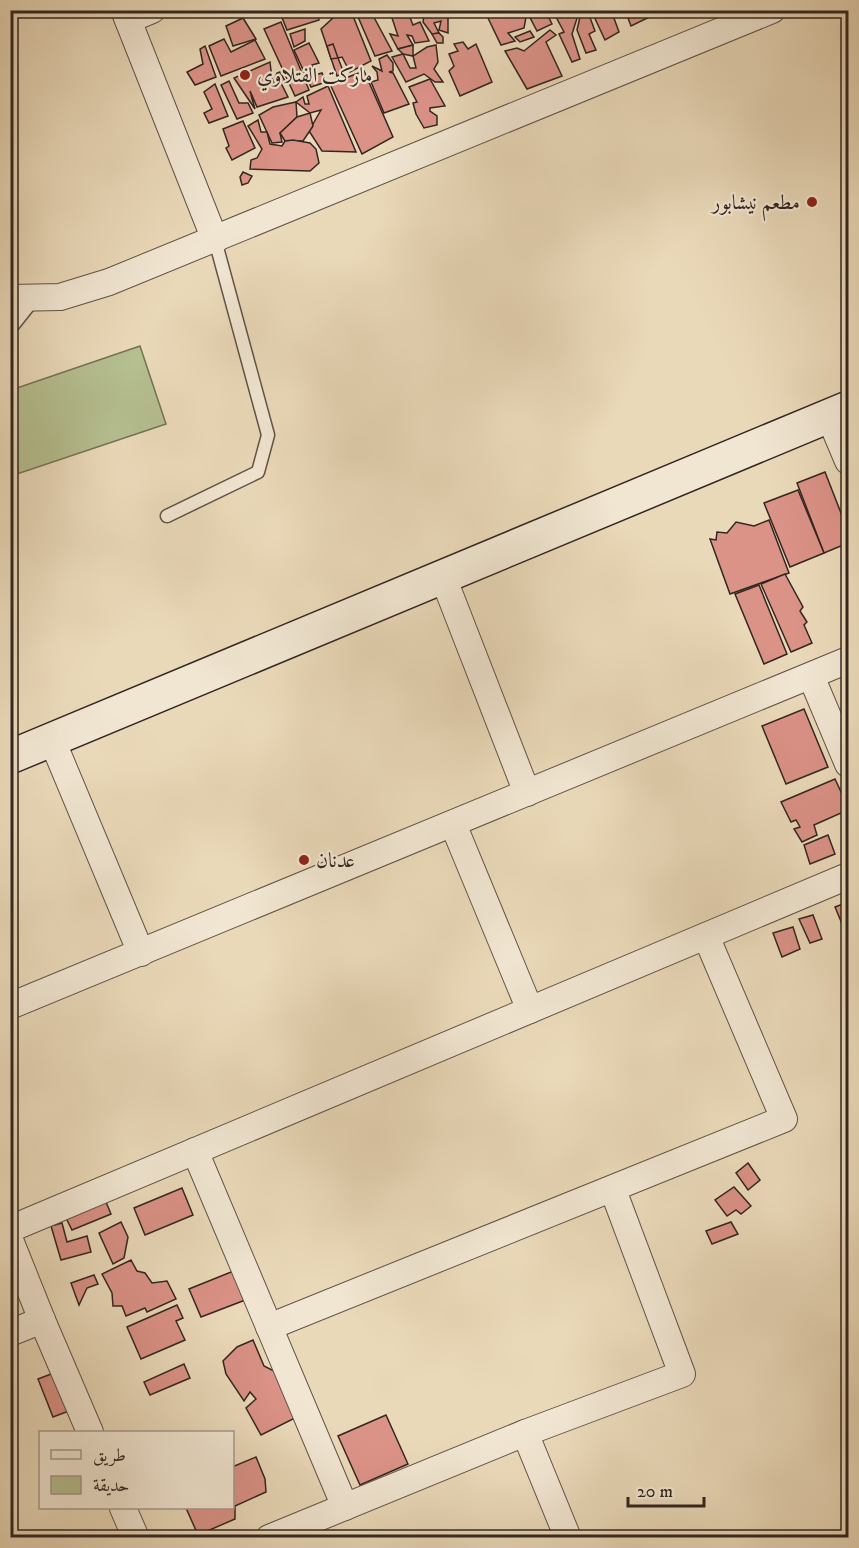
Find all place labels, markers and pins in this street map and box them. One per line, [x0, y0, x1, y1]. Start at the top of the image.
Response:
place label: ماركت الفتلاوي [257, 63, 372, 91]
marker: ماركت الفتلاوي [238, 68, 252, 82]
place label: مطعم نيشابور [710, 190, 800, 222]
marker: مطعم نيشابور [805, 195, 819, 209]
place label: عدنان [316, 848, 355, 874]
marker: عدنان [297, 853, 311, 867]

